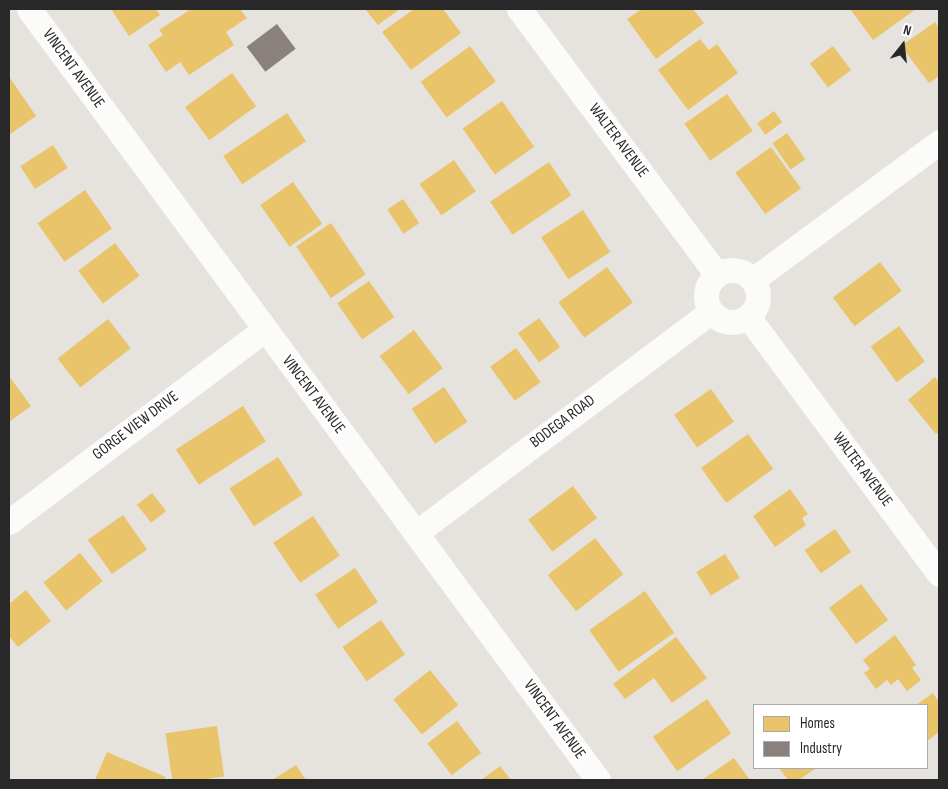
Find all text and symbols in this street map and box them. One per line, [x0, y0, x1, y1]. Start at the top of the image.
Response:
north arrow [878, 20, 928, 70]
text: N [901, 21, 913, 39]
street label: VINCENT AVENUE [38, 26, 108, 112]
street label: WALTER AVENUE [584, 100, 652, 182]
street label: VINCENT AVENUE [277, 352, 349, 438]
street label: GORGE VIEW DRIVE [89, 387, 183, 465]
street label: BODEGA ROAD [527, 391, 599, 453]
street label: WALTER AVENUE [828, 429, 896, 511]
street label: VINCENT AVENUE [519, 677, 589, 763]
legend [753, 704, 928, 769]
text: Homes [800, 714, 835, 733]
text: Industry [800, 739, 842, 758]

